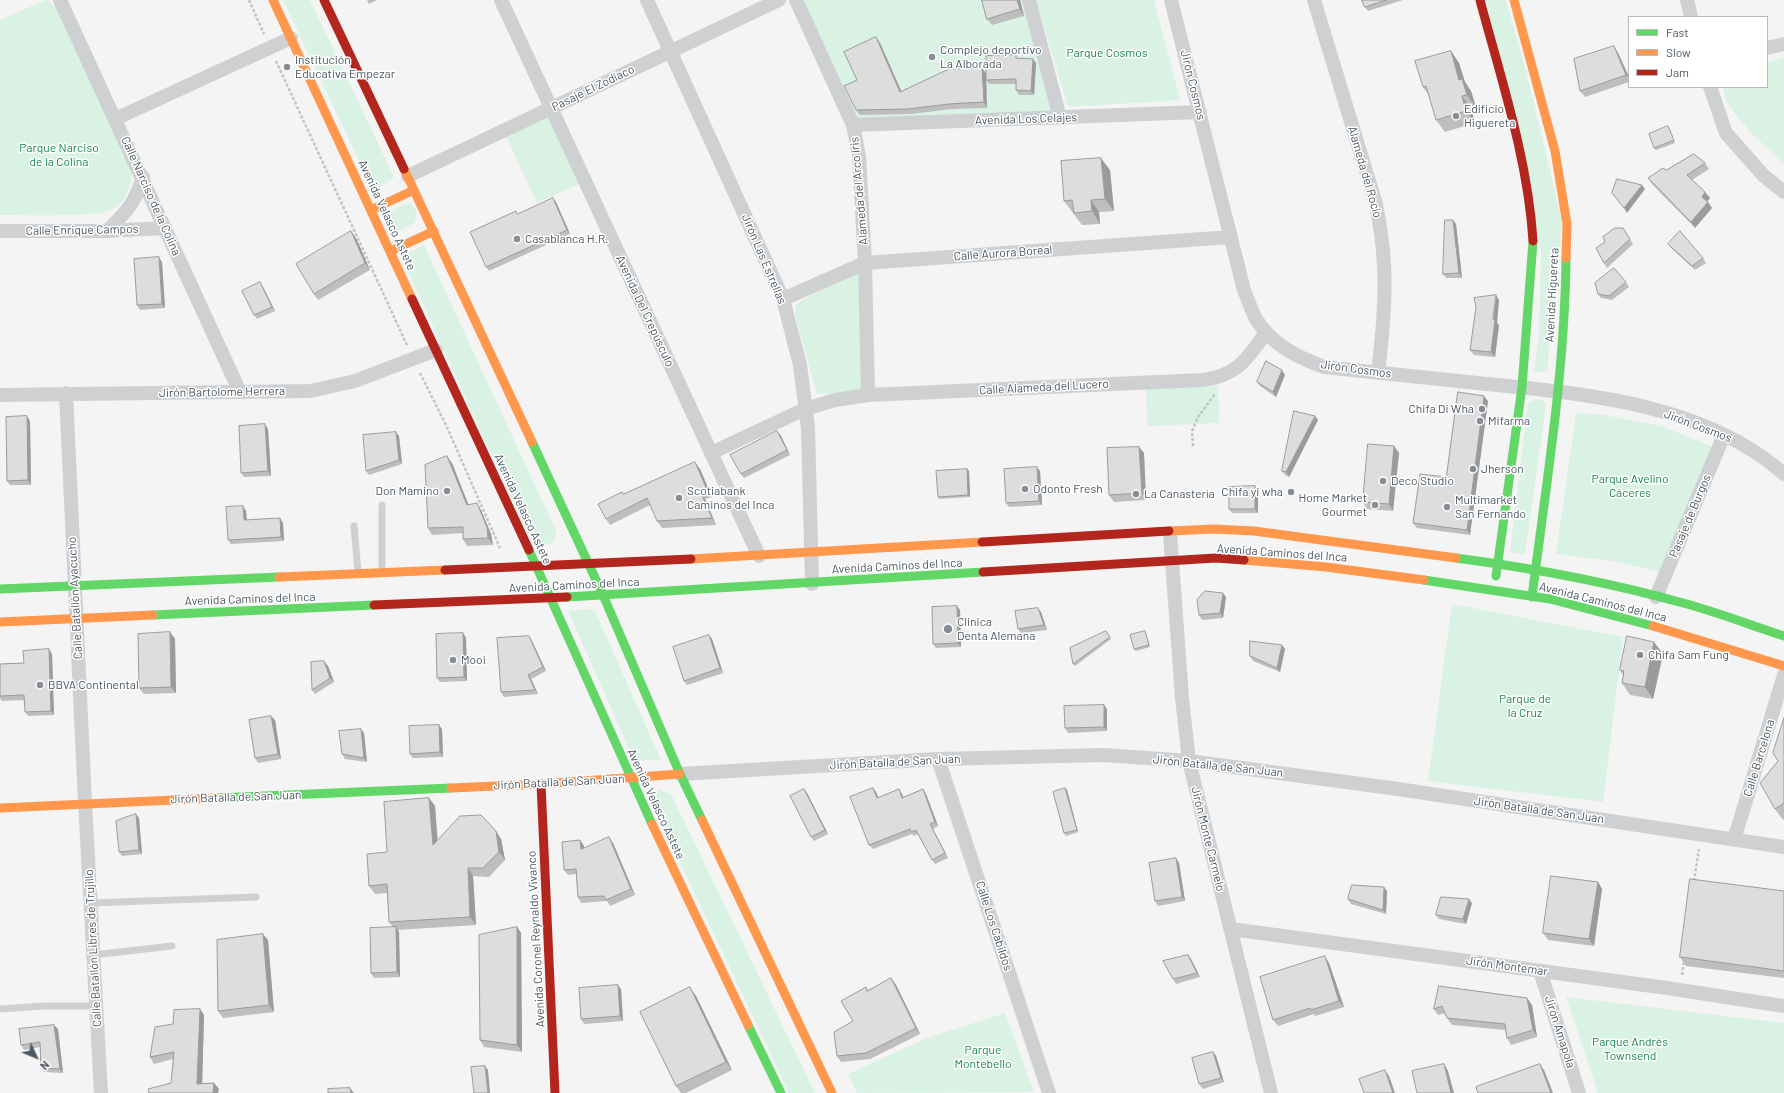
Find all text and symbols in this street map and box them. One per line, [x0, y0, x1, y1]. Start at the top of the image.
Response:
legend [1628, 16, 1768, 88]
text: Fast [1666, 25, 1689, 39]
place label: Complejo deportivo La Alborada [940, 43, 1041, 71]
text: Slow [1666, 45, 1691, 59]
park label: Parque Cosmos [1066, 46, 1148, 60]
street label: Jirón Cosmos [1177, 49, 1209, 121]
marker: Complejo deportivo La Alborada [927, 52, 937, 62]
place label: Institución Educativa Empezar [295, 53, 395, 81]
marker: Institución Educativa Empezar [282, 62, 292, 72]
street label: Pasaje El Zodíaco [549, 62, 637, 114]
text: Jam [1666, 65, 1689, 79]
place label: Edificio Higuereta [1464, 102, 1515, 130]
street label: Avenida Los Celajes [975, 110, 1077, 128]
marker: Edificio Higuereta [1451, 111, 1461, 121]
street label: Alameda del Rocío [1345, 124, 1385, 220]
street label: Calle Narciso de la Colina [118, 134, 184, 258]
street label: Alameda del Arco Iris [847, 136, 871, 246]
park label: Parque Narciso de la Colina [19, 141, 99, 169]
street label: Avenida Velasco Astete [355, 157, 419, 273]
street label: Jirón Las Estrellas [739, 212, 789, 306]
street label: Calle Enrique Campos [26, 222, 138, 238]
place label: Casablanca H.R. [525, 232, 609, 246]
marker: Casablanca H.R. [512, 234, 522, 244]
street label: Calle Aurora Boreal [953, 242, 1053, 264]
street label: Avenida Higuereta [1542, 247, 1562, 343]
street label: Avenida Del Crepúsculo [613, 253, 677, 369]
street label: Jirón Cosmos [1320, 357, 1392, 381]
street label: Calle Alameda del Lucero [979, 376, 1109, 398]
street label: Jirón Bartolome Herrera [159, 384, 285, 400]
place label: Chifa Di Wha [1409, 402, 1474, 416]
marker: Chifa Di Wha [1477, 404, 1487, 414]
street label: Jirón Cosmos [1662, 406, 1734, 446]
place label: Mifarma [1488, 414, 1530, 428]
marker: Mifarma [1475, 416, 1485, 426]
street label: Avenida Velasco Astete [491, 451, 555, 567]
place label: Jherson [1481, 462, 1524, 476]
marker: Jherson [1468, 464, 1478, 474]
park label: Parque Avelino Cáceres [1592, 472, 1668, 500]
street label: Pasaje de Burgos [1666, 472, 1714, 560]
place label: Deco Studio [1391, 474, 1454, 488]
marker: Deco Studio [1378, 476, 1388, 486]
place label: Odonto Fresh [1033, 482, 1103, 496]
place label: Don Mamino [376, 484, 439, 498]
place label: Scotiabank Caminos del Inca [687, 484, 774, 512]
marker: Odonto Fresh [1020, 484, 1030, 494]
place label: Chifa yi wha [1221, 485, 1283, 499]
marker: Don Mamino [442, 486, 452, 496]
place label: La Canastería [1144, 487, 1215, 501]
marker: Chifa yi wha [1286, 487, 1296, 497]
marker: La Canastería [1131, 489, 1141, 499]
place label: Home Market Gourmet [1298, 491, 1367, 519]
marker: Scotiabank Caminos del Inca [674, 493, 684, 503]
place label: Multimarket San Fernando [1455, 493, 1526, 521]
marker: Home Market Gourmet [1370, 500, 1380, 510]
marker: Multimarket San Fernando [1442, 502, 1452, 512]
street label: Calle Batallón Ayacucho [65, 536, 85, 660]
street label: Avenida Caminos del Inca [1216, 541, 1348, 565]
street label: Avenida Caminos del Inca [831, 555, 963, 577]
street label: Avenida Caminos del Inca [508, 574, 640, 596]
street label: Avenida Caminos del Inca [1538, 579, 1668, 625]
street label: Avenida Caminos del Inca [184, 590, 316, 608]
place label: Clinica Denta Alemana [957, 615, 1035, 643]
marker: Clinica Denta Alemana [942, 623, 954, 635]
place label: Chifa Sam Fung [1648, 648, 1729, 662]
marker: Chifa Sam Fung [1635, 650, 1645, 660]
place label: Mooi [461, 653, 486, 667]
marker: Mooi [448, 655, 458, 665]
place label: BBVA Continental [48, 678, 139, 692]
marker: BBVA Continental [35, 680, 45, 690]
park label: Parque de la Cruz [1499, 692, 1551, 720]
street label: Calle Barcelona [1740, 718, 1778, 798]
street label: Avenida Velasco Astete [624, 746, 688, 862]
street label: Jirón Batalla de San Juan [829, 751, 961, 773]
street label: Jirón Batalla de San Juan [1152, 752, 1284, 780]
street label: Jirón Batalla de San Juan [493, 771, 625, 793]
street label: Jirón Monte Carmelo [1188, 785, 1228, 893]
street label: Jirón Batalla de San Juan [170, 788, 302, 806]
street label: Jirón Batalla de San Juan [1473, 794, 1605, 826]
street label: Avenida Coronel Reynaldo Vivanco [524, 850, 548, 1028]
street label: Calle Batallón Libres de Trujillo [82, 869, 104, 1027]
street label: Calle Los Cabildos [973, 879, 1015, 973]
street label: Jirón Montemar [1465, 953, 1549, 979]
street label: Jirón Amapola [1542, 994, 1578, 1070]
park label: Parque Andrés Townsend [1592, 1035, 1668, 1063]
north arrow [16, 1037, 56, 1077]
park label: Parque Montebello [954, 1043, 1012, 1071]
text: N [38, 1059, 52, 1073]

